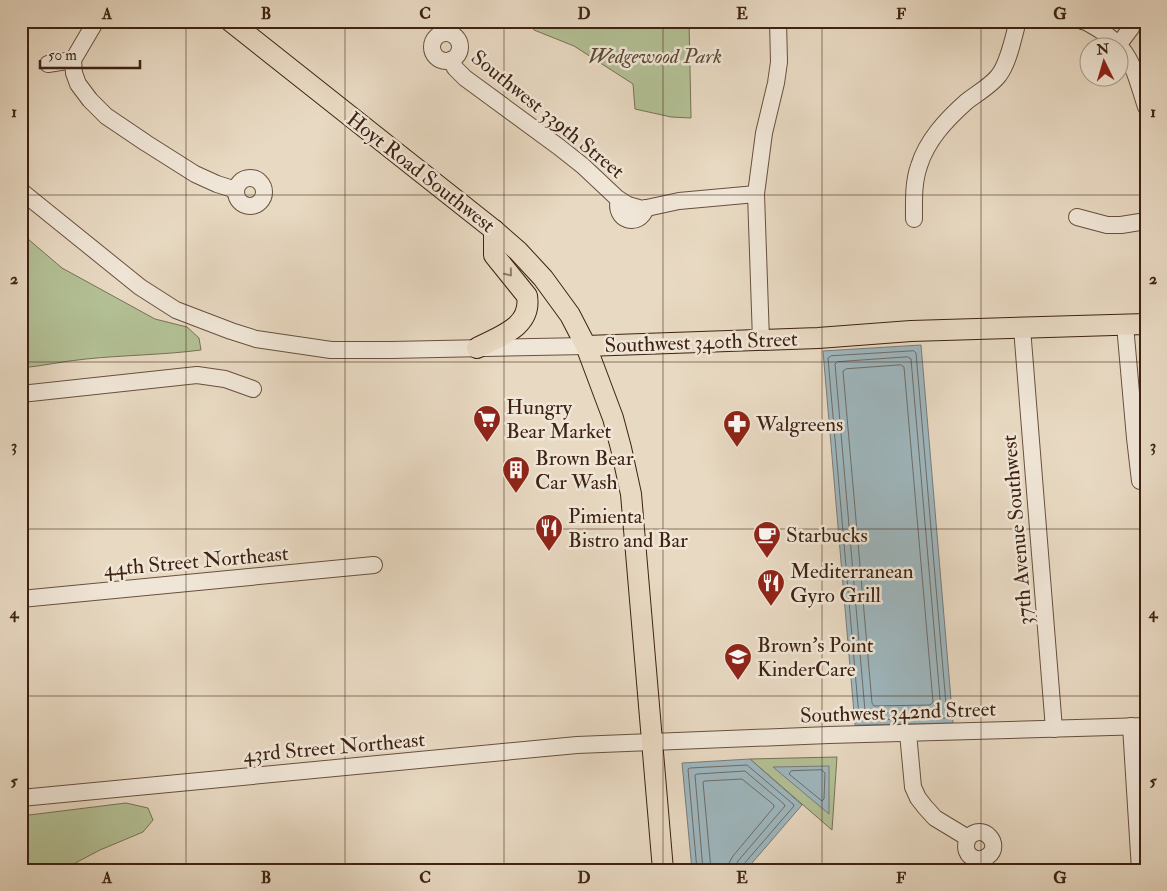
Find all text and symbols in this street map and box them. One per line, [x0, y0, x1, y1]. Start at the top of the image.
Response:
text: A [101, 4, 113, 24]
text: B [261, 4, 271, 24]
text: C [419, 4, 431, 24]
text: D [577, 4, 591, 24]
text: E [736, 4, 748, 24]
text: F [896, 4, 906, 24]
text: G [1053, 4, 1067, 24]
scale bar [40, 38, 140, 70]
north arrow [1080, 38, 1130, 88]
text: N [1095, 40, 1110, 59]
park label: Wedgewood Park [588, 43, 722, 70]
street label: Southwest 339th Street [465, 44, 630, 185]
text: 50 m [48, 46, 77, 65]
text: 1 [11, 102, 17, 122]
text: 1 [1150, 102, 1156, 122]
street label: Hoyt Road Southwest [341, 106, 501, 239]
one-way arrow [504, 267, 512, 276]
text: 2 [10, 269, 18, 289]
text: 2 [1149, 269, 1157, 289]
street label: Southwest 340th Street [604, 326, 798, 359]
place label: Hungry Bear Market [506, 394, 611, 445]
supermarket icon: Hungry Bear Market [472, 404, 502, 443]
pharmacy icon: Walgreens [722, 409, 752, 448]
place label: Walgreens [755, 411, 843, 438]
street label: 37th Avenue Southwest [996, 434, 1039, 626]
text: 3 [11, 436, 17, 456]
text: 3 [1150, 436, 1156, 456]
place label: Brown Bear Car Wash [535, 445, 634, 496]
building icon: Brown Bear Car Wash [501, 455, 531, 494]
place label: Pimienta Bistro and Bar [568, 503, 688, 554]
restaurant icon: Pimienta Bistro and Bar [534, 513, 564, 552]
cafe icon: Starbucks [752, 520, 782, 559]
place label: Starbucks [786, 522, 868, 549]
street label: 44th Street Northeast [103, 540, 290, 583]
place label: Mediterranean Gyro Grill [790, 558, 914, 609]
restaurant icon: Mediterranean Gyro Grill [756, 568, 786, 607]
text: 4 [9, 603, 20, 623]
text: 4 [1148, 603, 1159, 623]
place label: Brown's Point KinderCare [757, 632, 874, 683]
school or university icon: Brown's Point KinderCare [723, 642, 753, 681]
street label: Southwest 342nd Street [799, 696, 997, 729]
street label: 43rd Street Northeast [242, 726, 426, 769]
text: 5 [10, 771, 18, 791]
text: 5 [1149, 771, 1157, 791]
text: A [101, 868, 113, 888]
text: B [261, 868, 271, 888]
text: C [419, 868, 431, 888]
text: D [577, 868, 591, 888]
text: E [736, 868, 748, 888]
text: F [896, 868, 906, 888]
text: G [1053, 868, 1067, 888]

